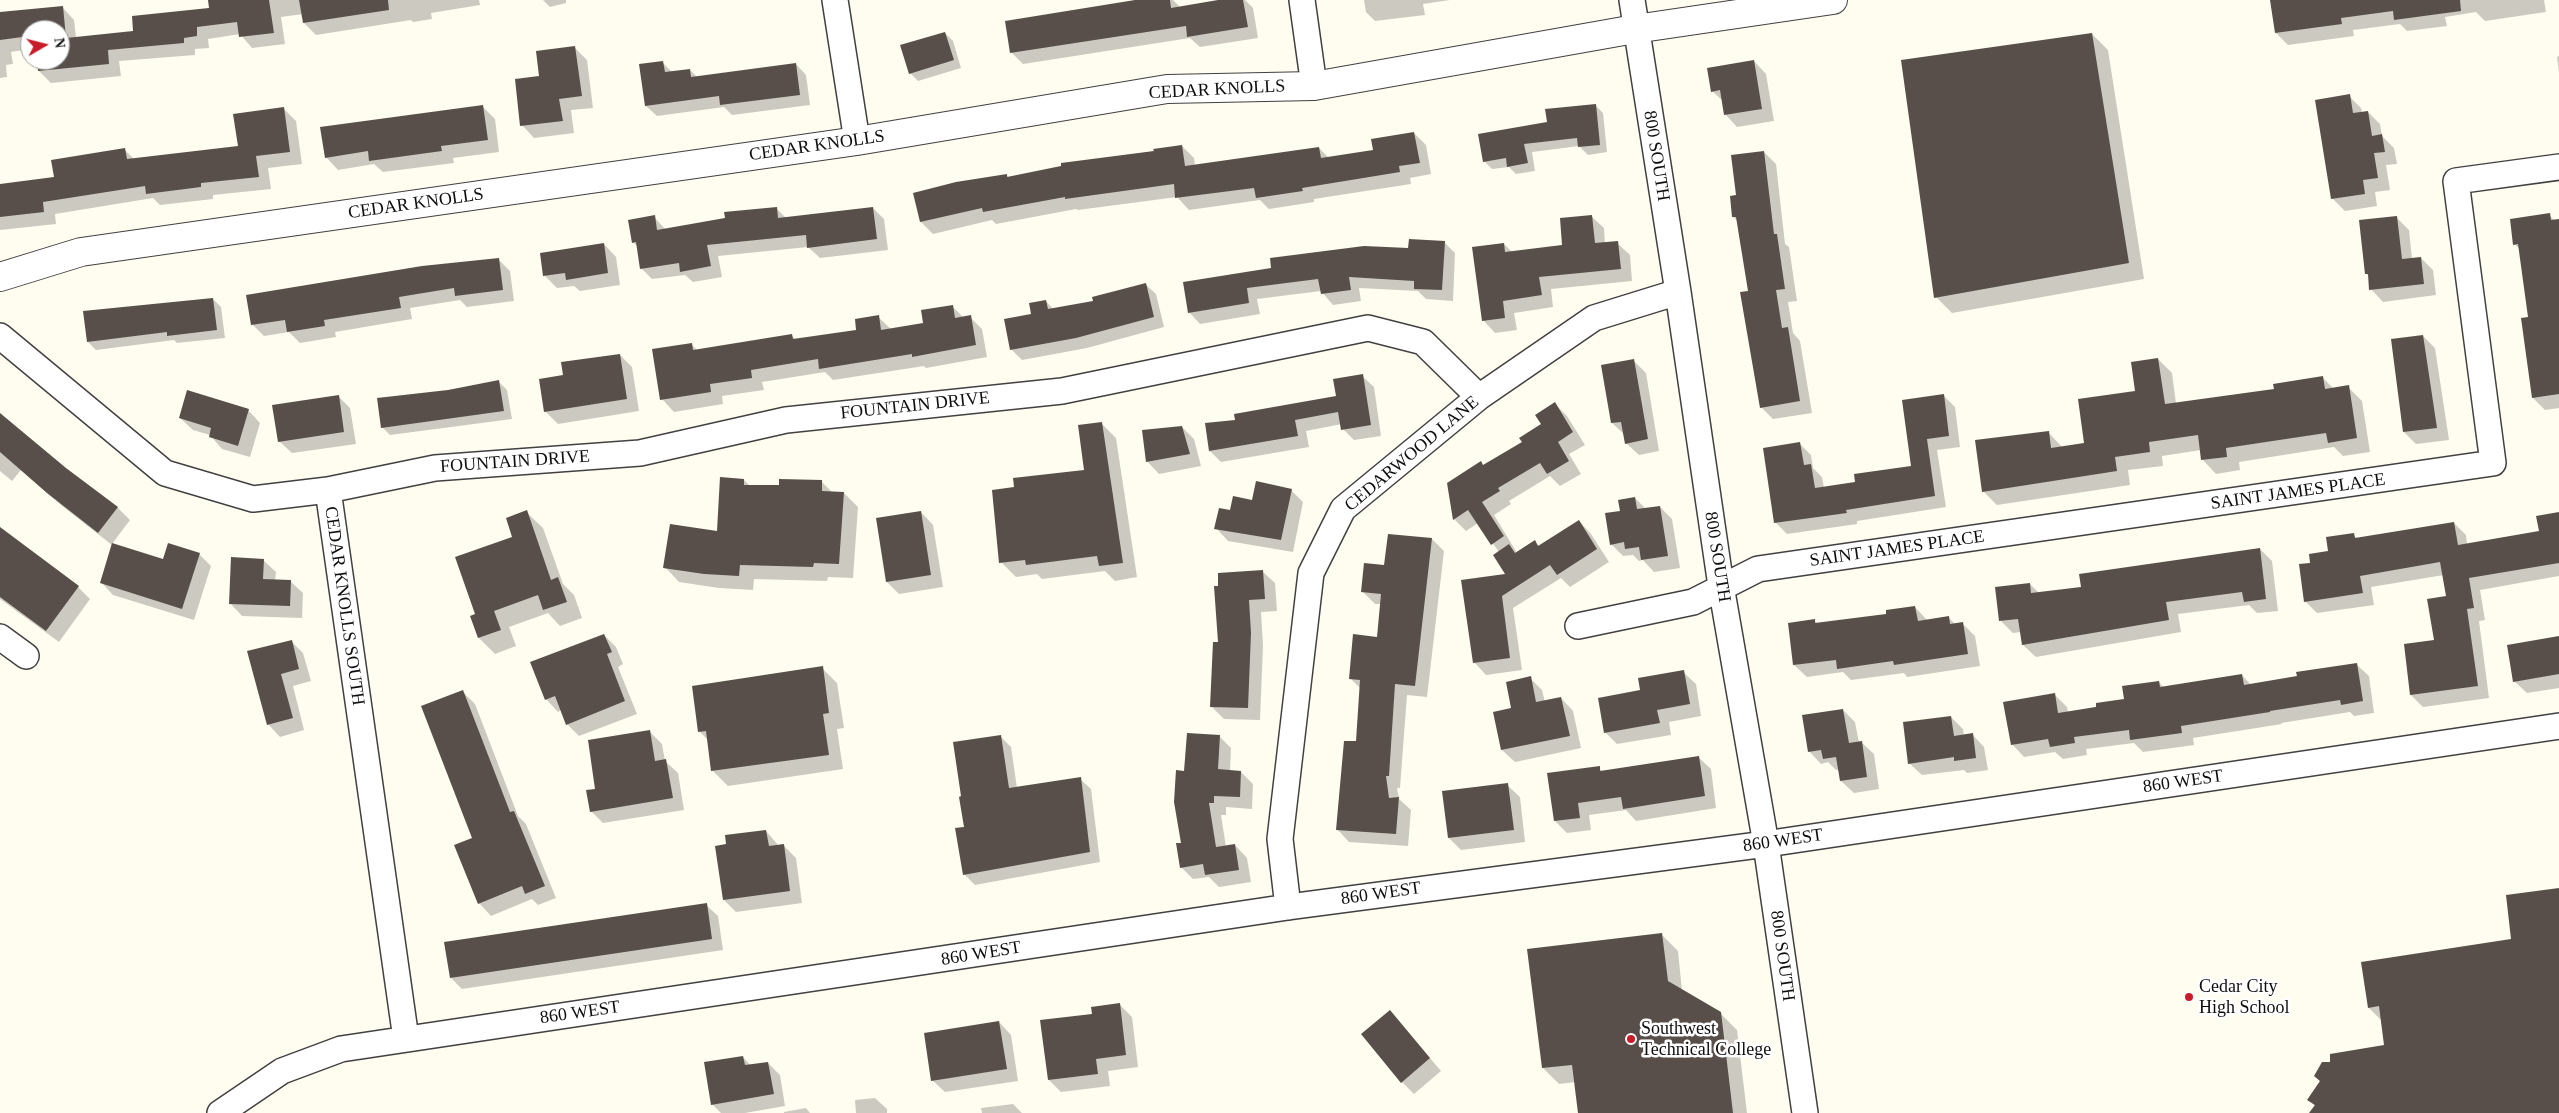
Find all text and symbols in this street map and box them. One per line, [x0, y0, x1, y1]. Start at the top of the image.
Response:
north arrow [20, 20, 70, 70]
text: N [51, 37, 67, 49]
street label: CEDAR KNOLLS [1148, 76, 1286, 104]
street label: 800 SOUTH [1638, 109, 1674, 203]
street label: CEDAR KNOLLS [748, 126, 886, 166]
street label: CEDAR KNOLLS [347, 184, 485, 224]
street label: FOUNTAIN DRIVE [839, 387, 991, 425]
street label: CEDARWOOD LANE [1341, 392, 1483, 516]
street label: FOUNTAIN DRIVE [439, 446, 591, 478]
street label: SAINT JAMES PLACE [2209, 469, 2387, 515]
street label: CEDAR KNOLLS SOUTH [319, 505, 369, 707]
street label: 800 SOUTH [1699, 510, 1735, 604]
street label: SAINT JAMES PLACE [1808, 526, 1986, 572]
street label: 860 WEST [2142, 766, 2224, 798]
street label: 860 WEST [1742, 825, 1824, 857]
street label: 860 WEST [1340, 878, 1422, 910]
street label: 800 SOUTH [1765, 909, 1799, 1003]
street label: 860 WEST [940, 937, 1022, 971]
place label: Cedar City High School [2199, 976, 2290, 1019]
marker: Cedar City High School [2183, 991, 2195, 1003]
street label: 860 WEST [539, 997, 621, 1029]
place label: Southwest Technical College [1641, 1018, 1771, 1060]
marker: Southwest Technical College [1625, 1033, 1637, 1045]

